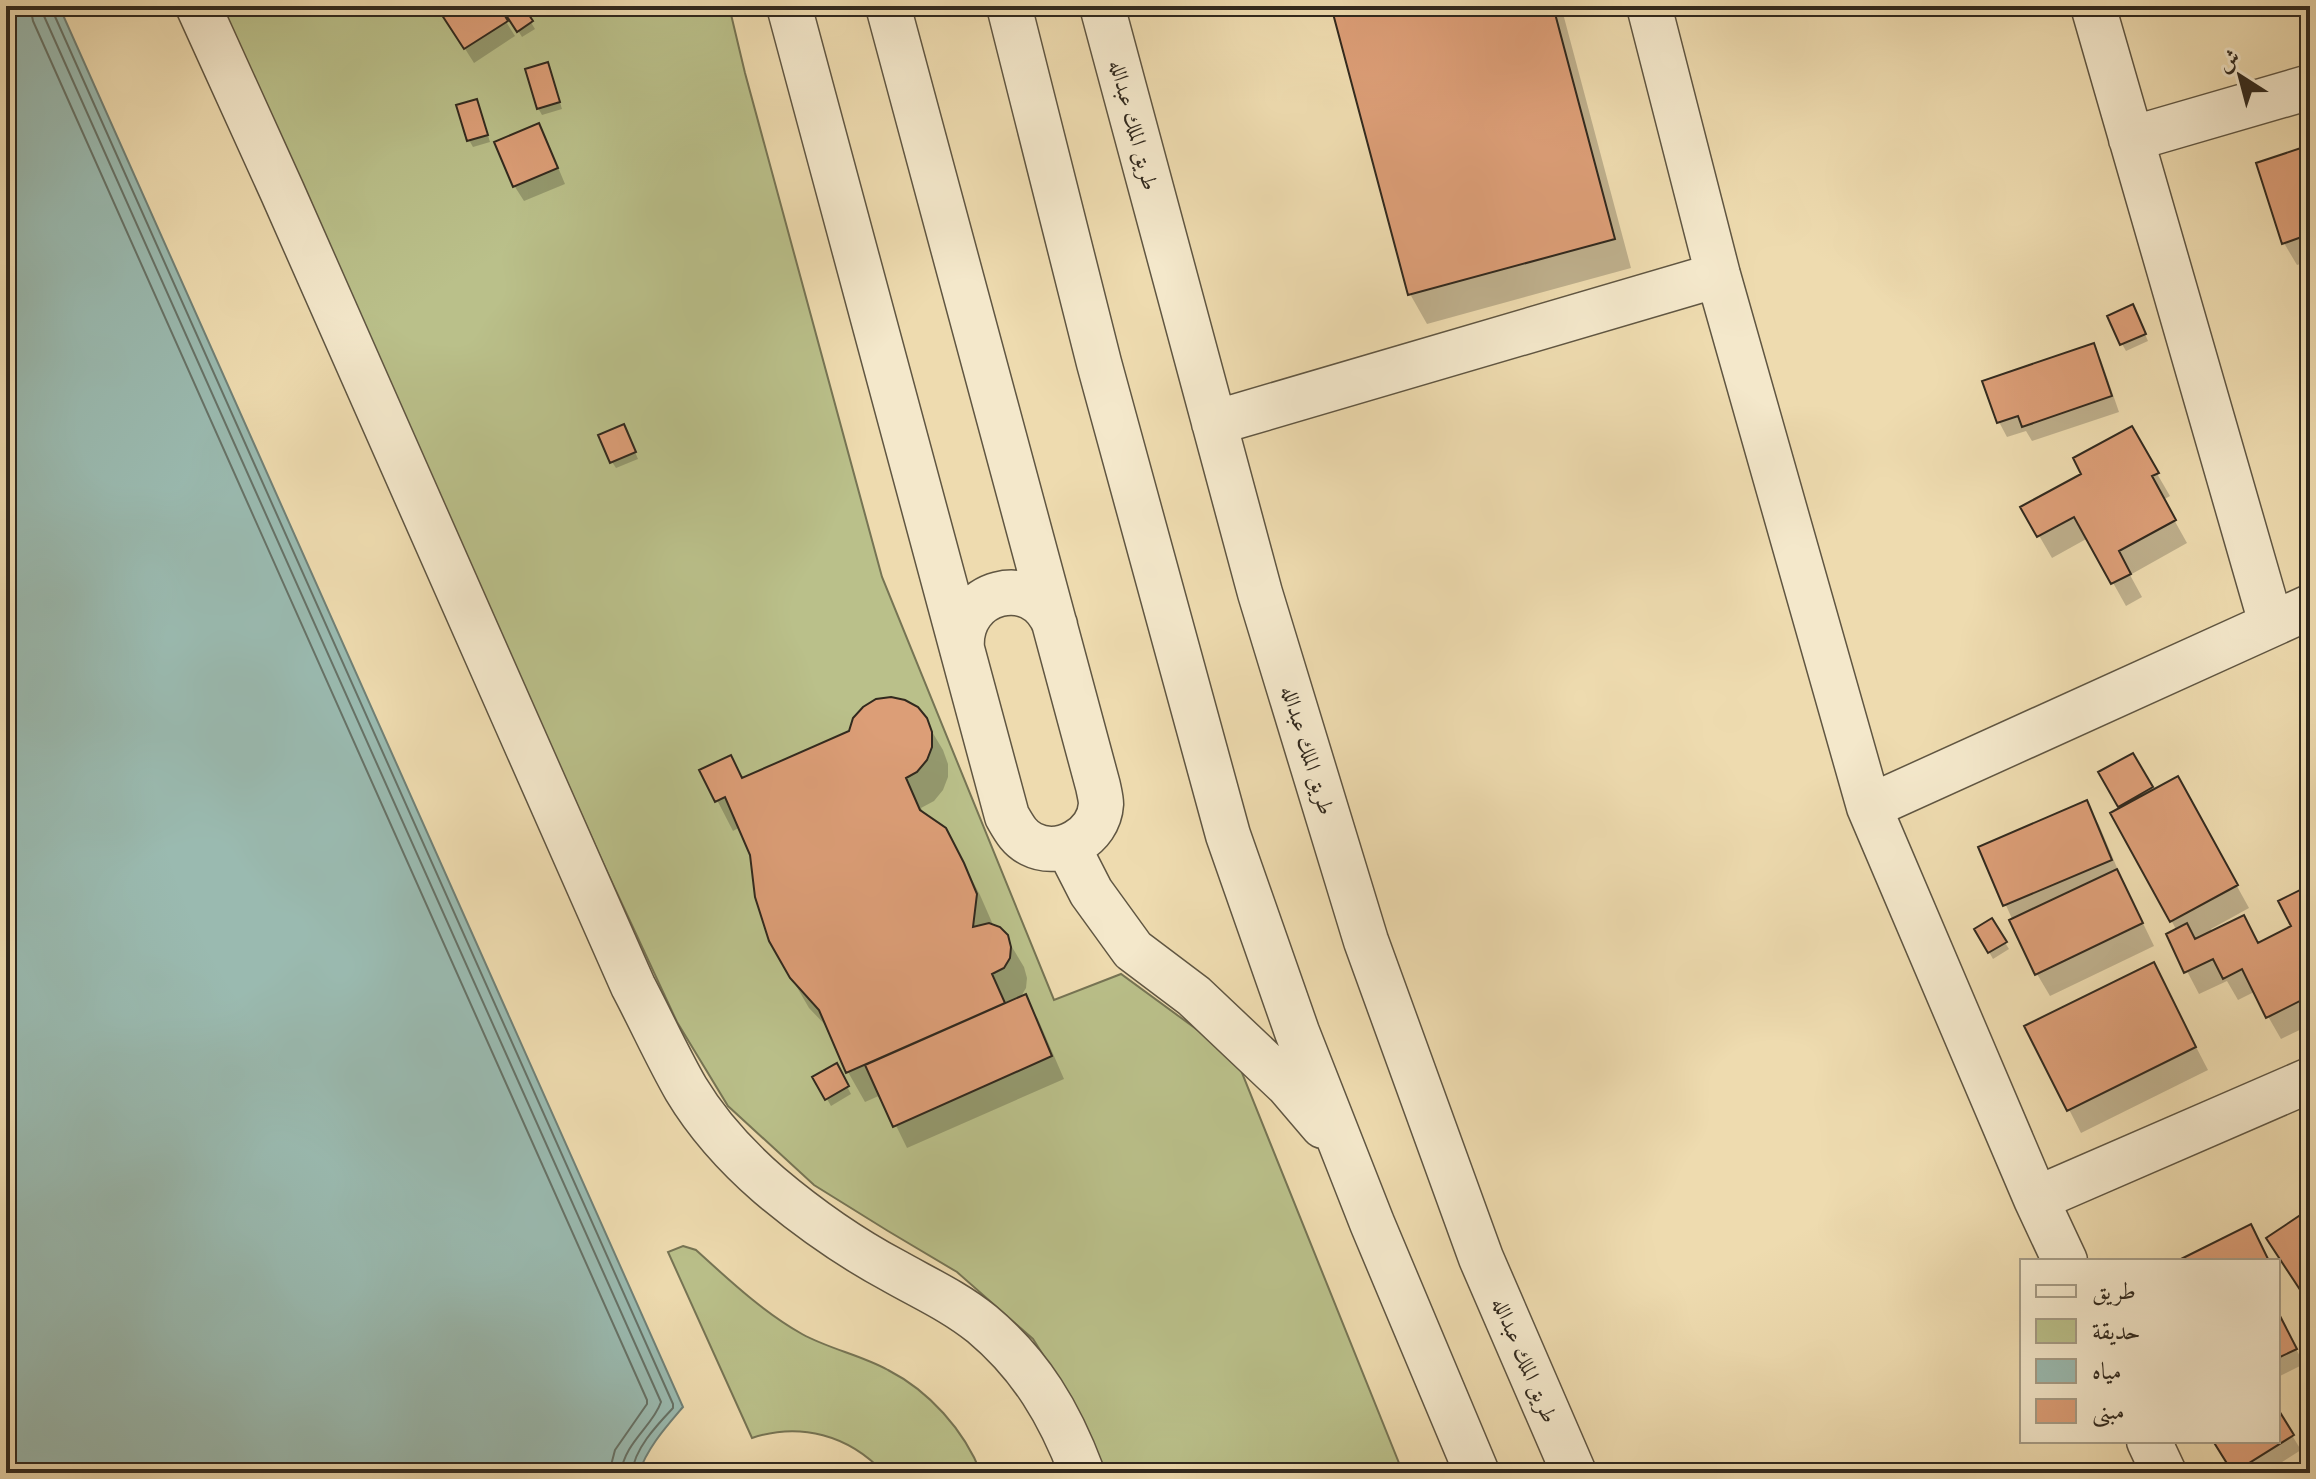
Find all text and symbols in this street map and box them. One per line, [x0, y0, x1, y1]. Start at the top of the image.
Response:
north arrow [2200, 36, 2280, 116]
text: ش [2212, 43, 2245, 78]
street label: طريق الملك عبدالله [1103, 57, 1164, 193]
street label: طريق الملك عبدالله [1275, 682, 1340, 818]
legend [2020, 1259, 2280, 1443]
text: طريق [2092, 1276, 2136, 1306]
street label: طريق الملك عبدالله [1485, 1293, 1564, 1427]
text: حديقة [2092, 1316, 2141, 1346]
text: مياه [2092, 1356, 2122, 1385]
text: مبنى [2092, 1396, 2125, 1428]

